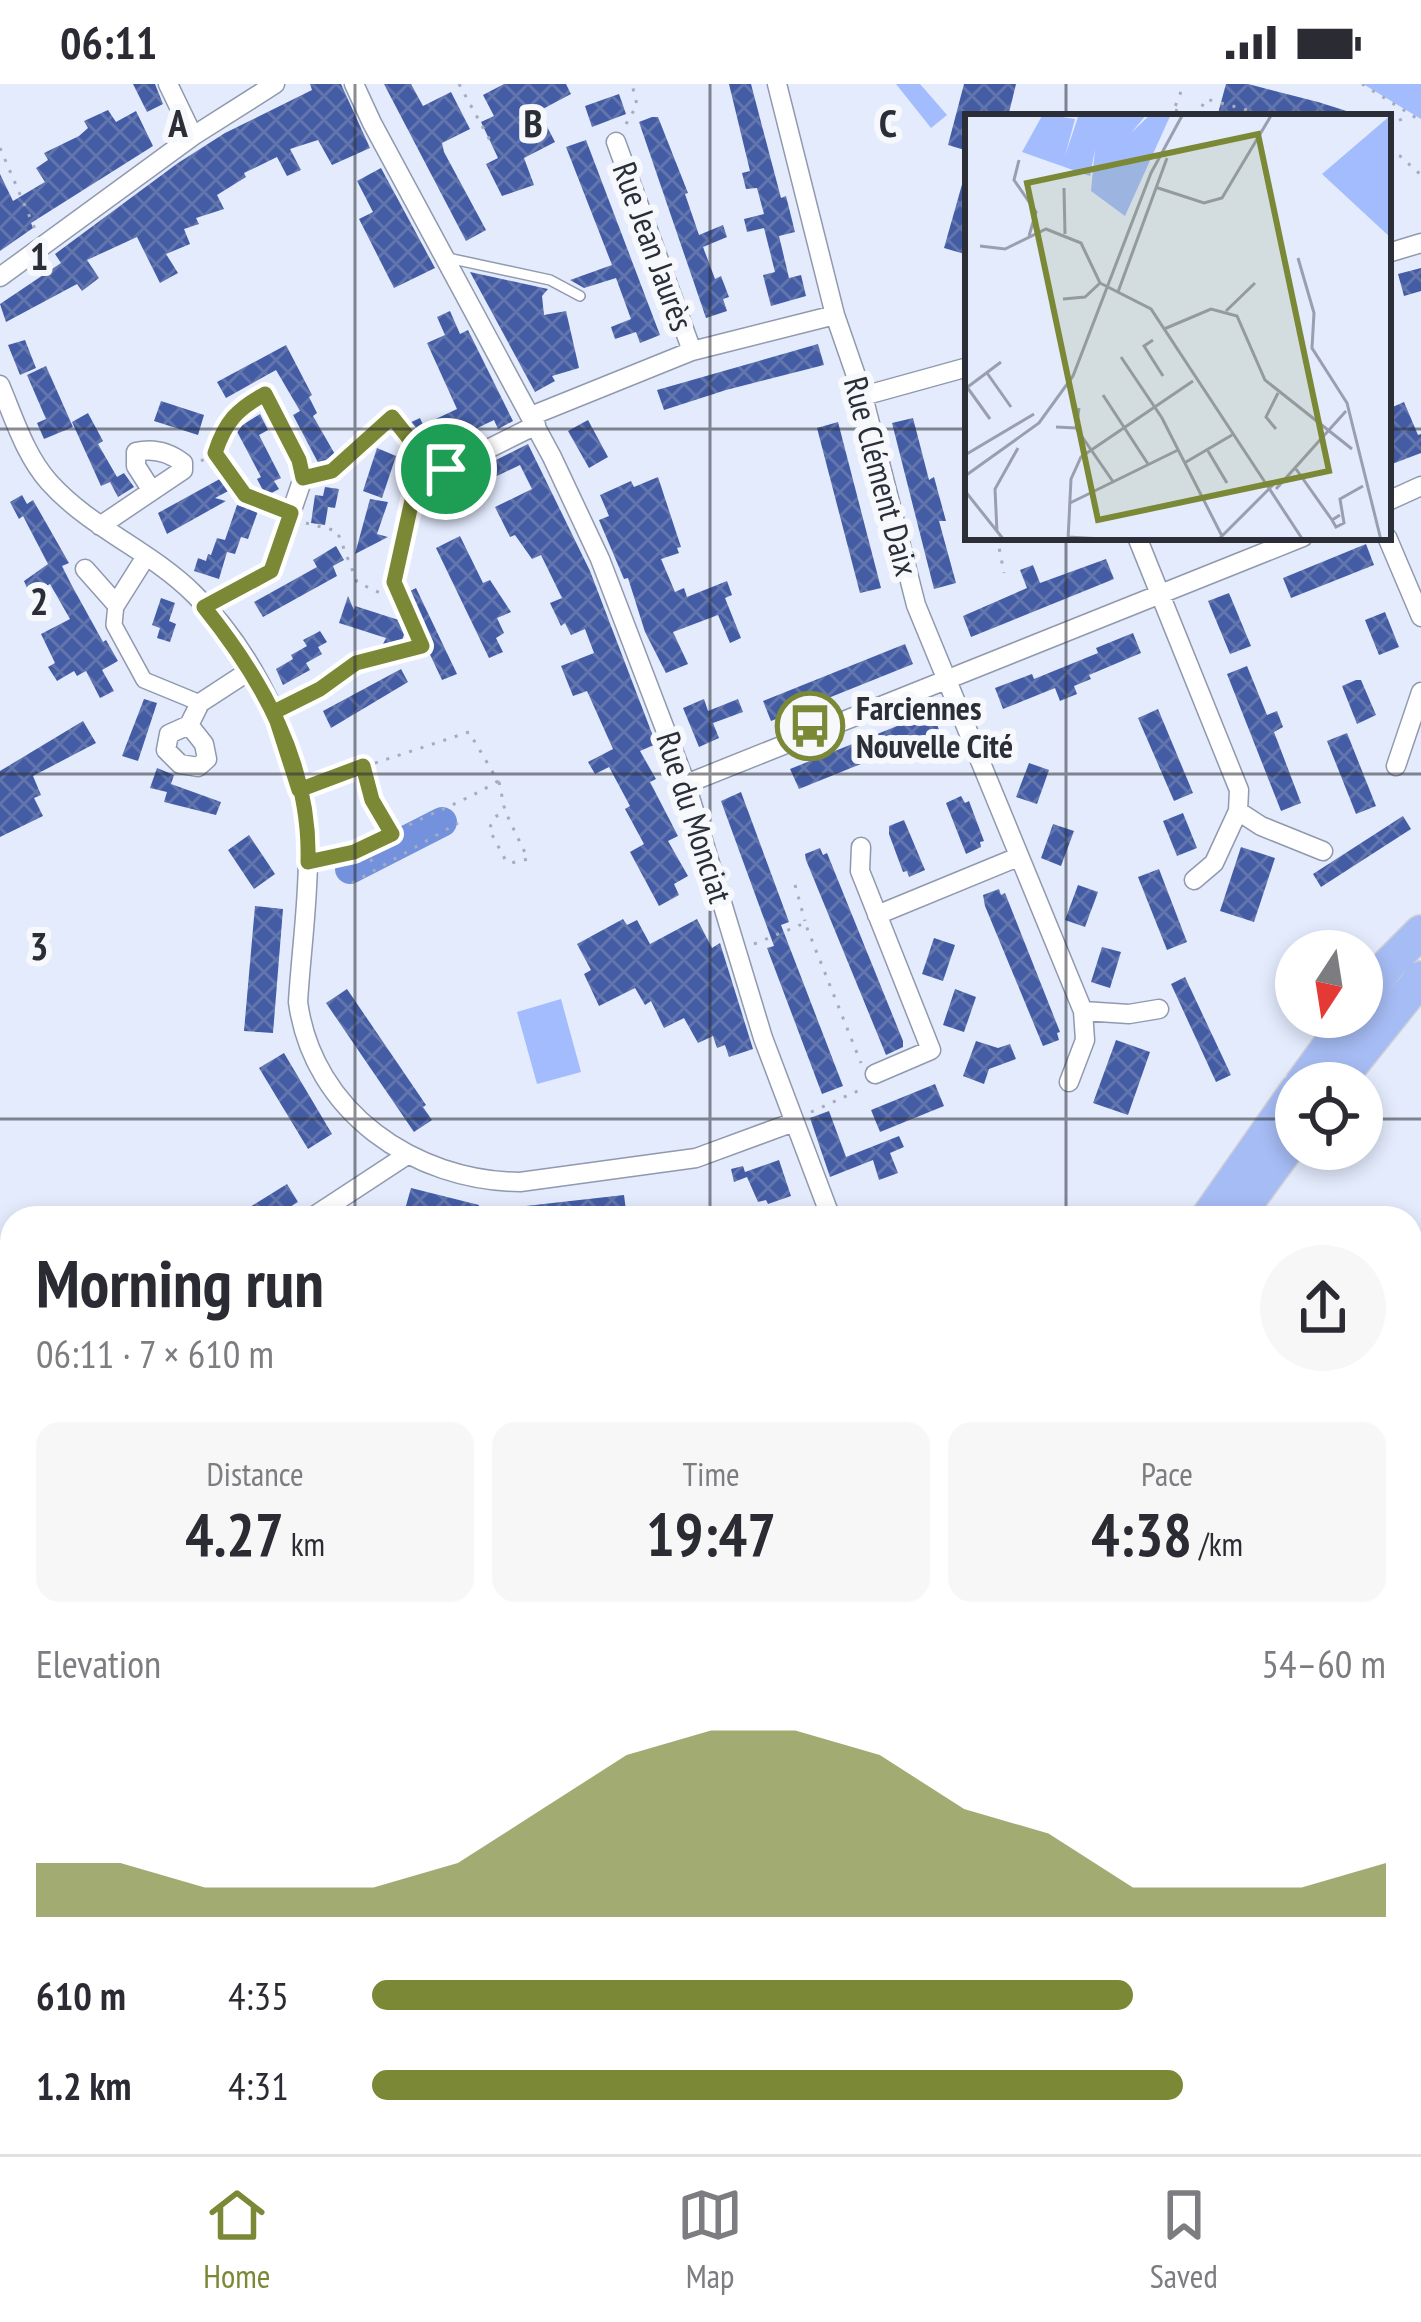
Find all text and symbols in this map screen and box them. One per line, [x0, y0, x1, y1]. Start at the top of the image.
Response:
text: 06:11 [60, 13, 157, 71]
text: A [167, 97, 188, 148]
text: B [523, 97, 543, 148]
text: C [879, 97, 897, 148]
inset map [965, 114, 1391, 540]
street label: Rue Jean Jaurès [604, 156, 704, 336]
text: 1 [30, 230, 48, 281]
street label: Rue Clément Daix [835, 372, 929, 580]
pin [395, 418, 497, 520]
icon: arrive [413, 436, 479, 502]
text: 2 [30, 575, 48, 626]
place label: Farciennes Nouvelle Cité [856, 686, 1013, 767]
bus stop icon: Farciennes Nouvelle Cité [775, 691, 845, 761]
street label: Rue du Monciat [647, 726, 743, 908]
text: 3 [30, 920, 48, 971]
north arrow [1275, 930, 1383, 1038]
map controls [1275, 930, 1383, 1170]
button: locate [1275, 1062, 1383, 1170]
text: Morning run [36, 1240, 324, 1325]
button: share [1260, 1245, 1386, 1371]
text: 06:11 · 7 × 610 m [36, 1328, 274, 1379]
text: Distance [206, 1452, 304, 1495]
text: Time [682, 1452, 740, 1495]
text: Pace [1141, 1452, 1193, 1495]
text: 4.27 [185, 1495, 284, 1573]
text: 19:47 [646, 1495, 776, 1573]
text: 4:38 [1091, 1495, 1192, 1573]
text: km [284, 1522, 325, 1565]
text: /km [1192, 1522, 1243, 1565]
text: Elevation [36, 1638, 161, 1689]
text: 54–60 m [1261, 1638, 1386, 1689]
text: 610 m [36, 1970, 126, 2021]
text: 4:35 [228, 1970, 289, 2021]
text: 1.2 km [36, 2060, 131, 2111]
text: 4:31 [228, 2060, 289, 2111]
tab: Home [203, 2182, 270, 2297]
tab: Map [677, 2182, 743, 2297]
tab: Saved [1150, 2182, 1218, 2297]

